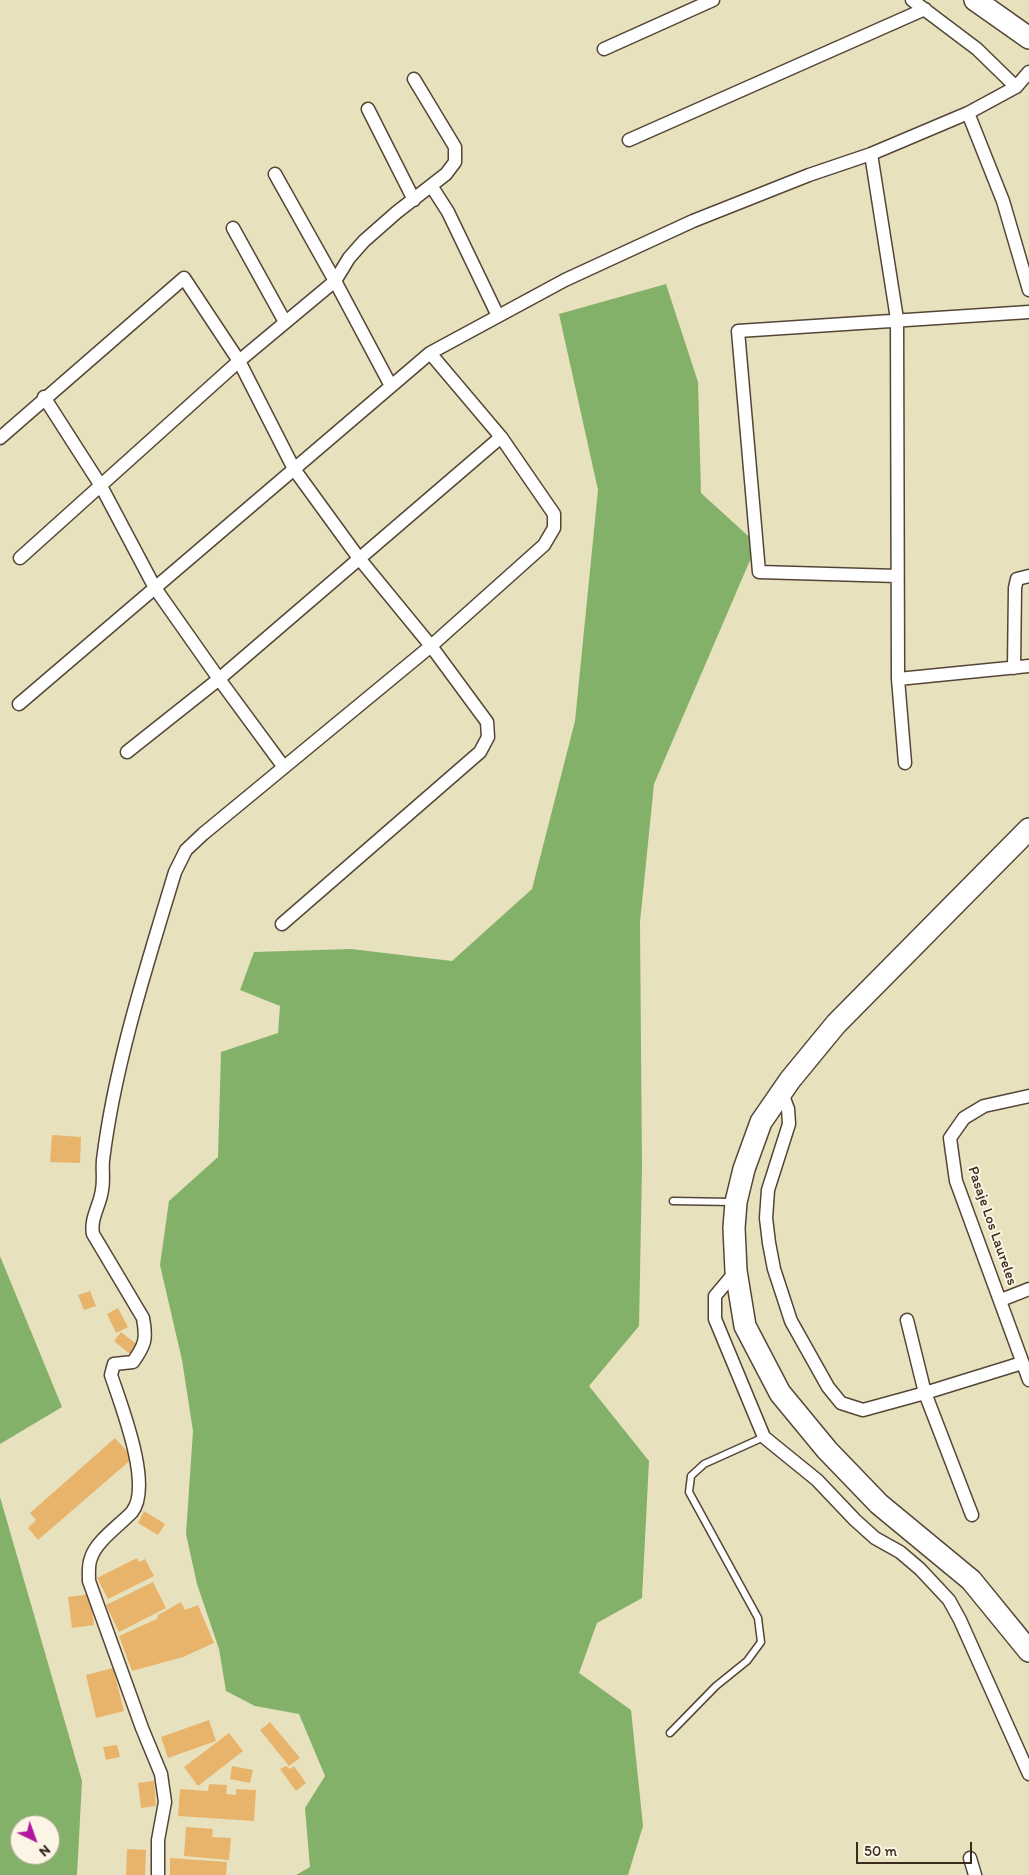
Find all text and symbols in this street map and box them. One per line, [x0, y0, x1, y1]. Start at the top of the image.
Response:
street label: Pasaje Los Laureles [963, 1164, 1021, 1288]
north arrow [10, 1815, 60, 1865]
scale bar [859, 1832, 975, 1864]
text: N [36, 1841, 54, 1860]
text: 50 m [864, 1842, 897, 1860]

